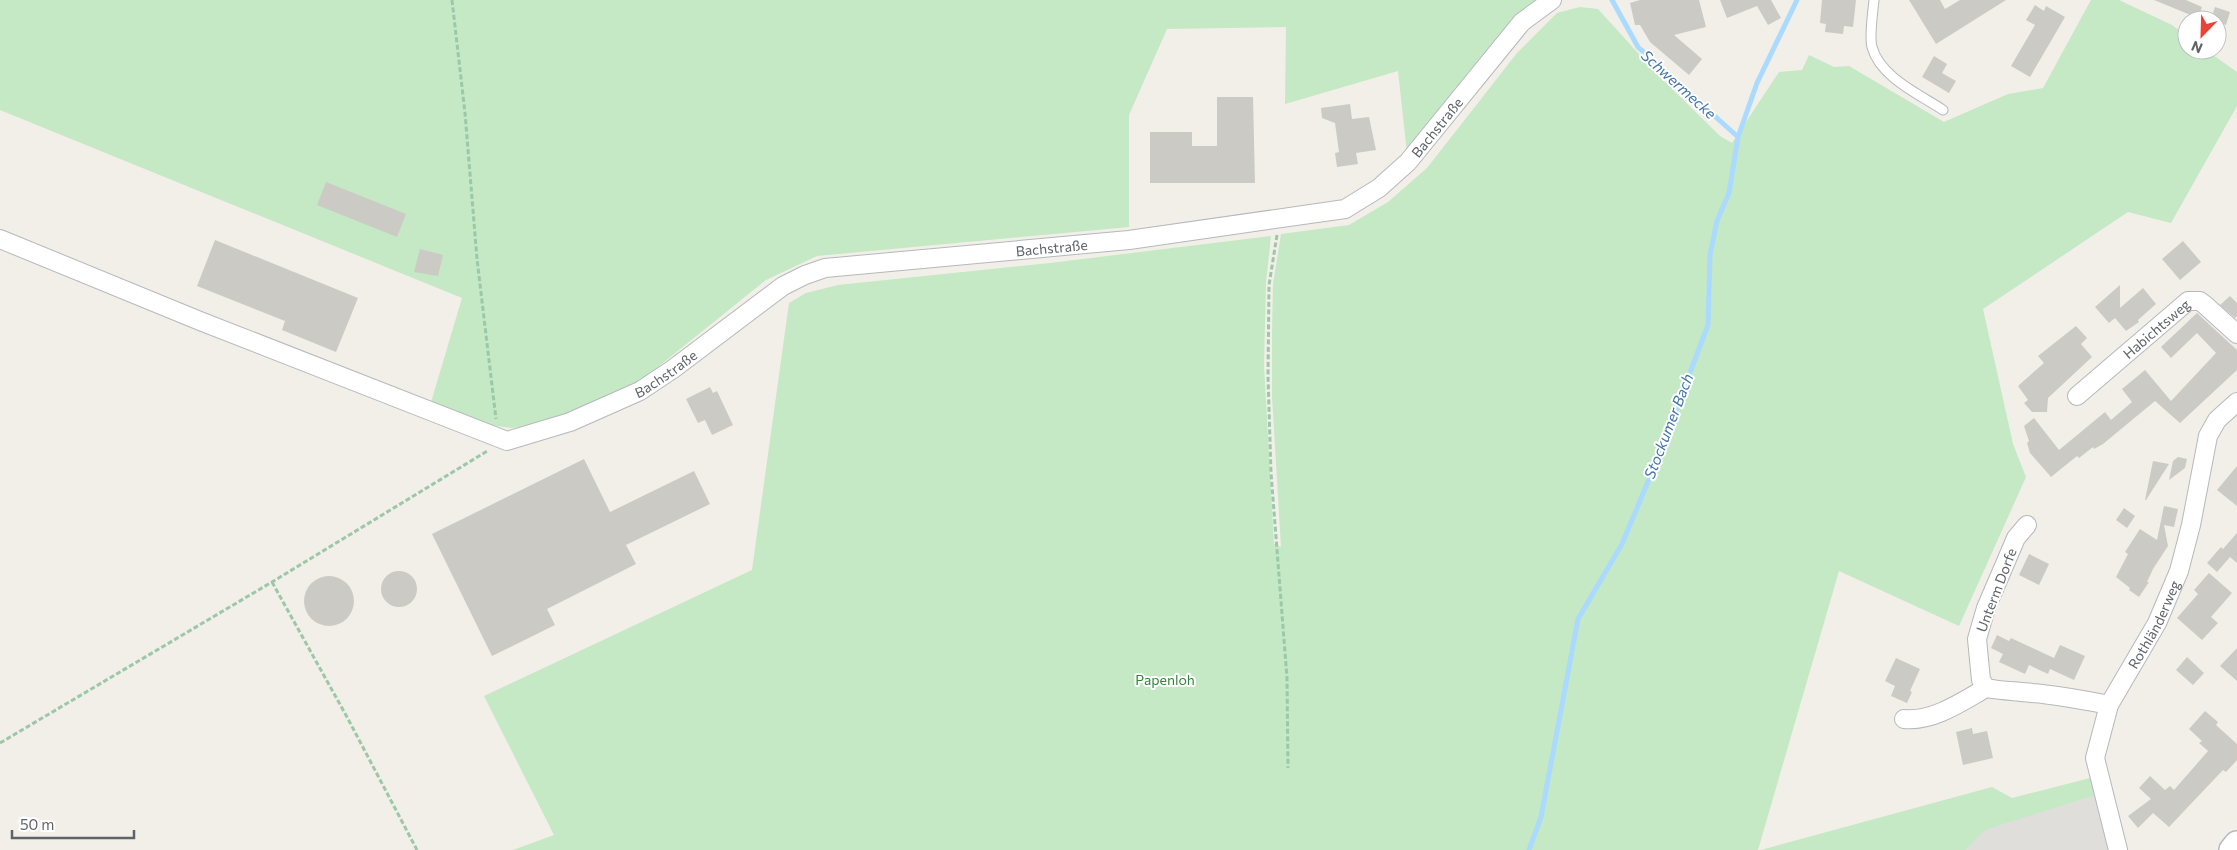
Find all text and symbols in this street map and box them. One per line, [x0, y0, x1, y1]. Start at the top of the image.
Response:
north arrow [2177, 10, 2227, 60]
text: N [2189, 38, 2205, 57]
water label: Schwermecke [1638, 46, 1720, 122]
street label: Bachstraße [1407, 94, 1466, 160]
street label: Bachstraße [1015, 235, 1088, 259]
street label: Habichtsweg [2119, 295, 2193, 362]
street label: Bachstraße [632, 346, 700, 401]
water label: Stockumer Bach [1640, 371, 1696, 481]
street label: Unterm Dorfe [1972, 546, 2020, 634]
street label: Rothländerweg [2124, 577, 2183, 671]
park label: Papenloh [1135, 671, 1195, 688]
scale bar [12, 808, 135, 840]
text: 50 m [20, 815, 54, 833]

